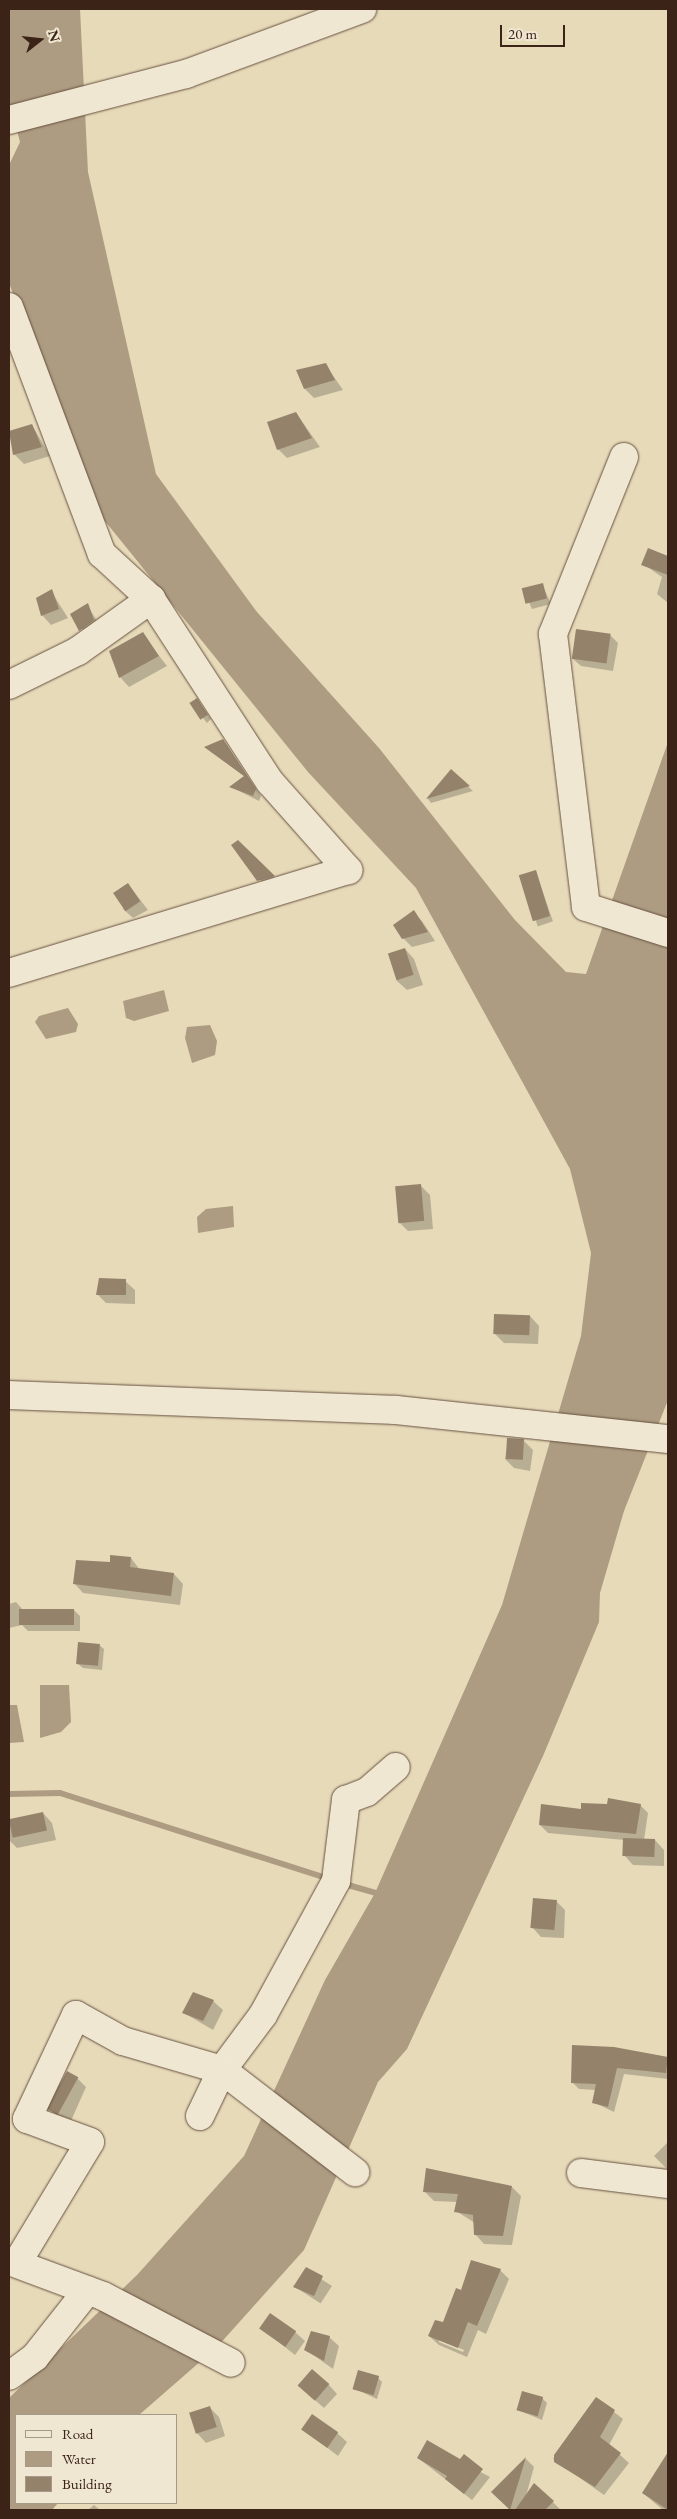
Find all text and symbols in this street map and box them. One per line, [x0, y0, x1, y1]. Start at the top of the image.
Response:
north arrow [15, 15, 65, 65]
scale bar [502, 15, 567, 47]
text: 20 m [508, 24, 537, 43]
text: N [44, 28, 65, 44]
legend [15, 2414, 178, 2504]
text: Road [62, 2424, 93, 2443]
text: Water [62, 2449, 96, 2468]
text: Building [62, 2474, 112, 2493]

